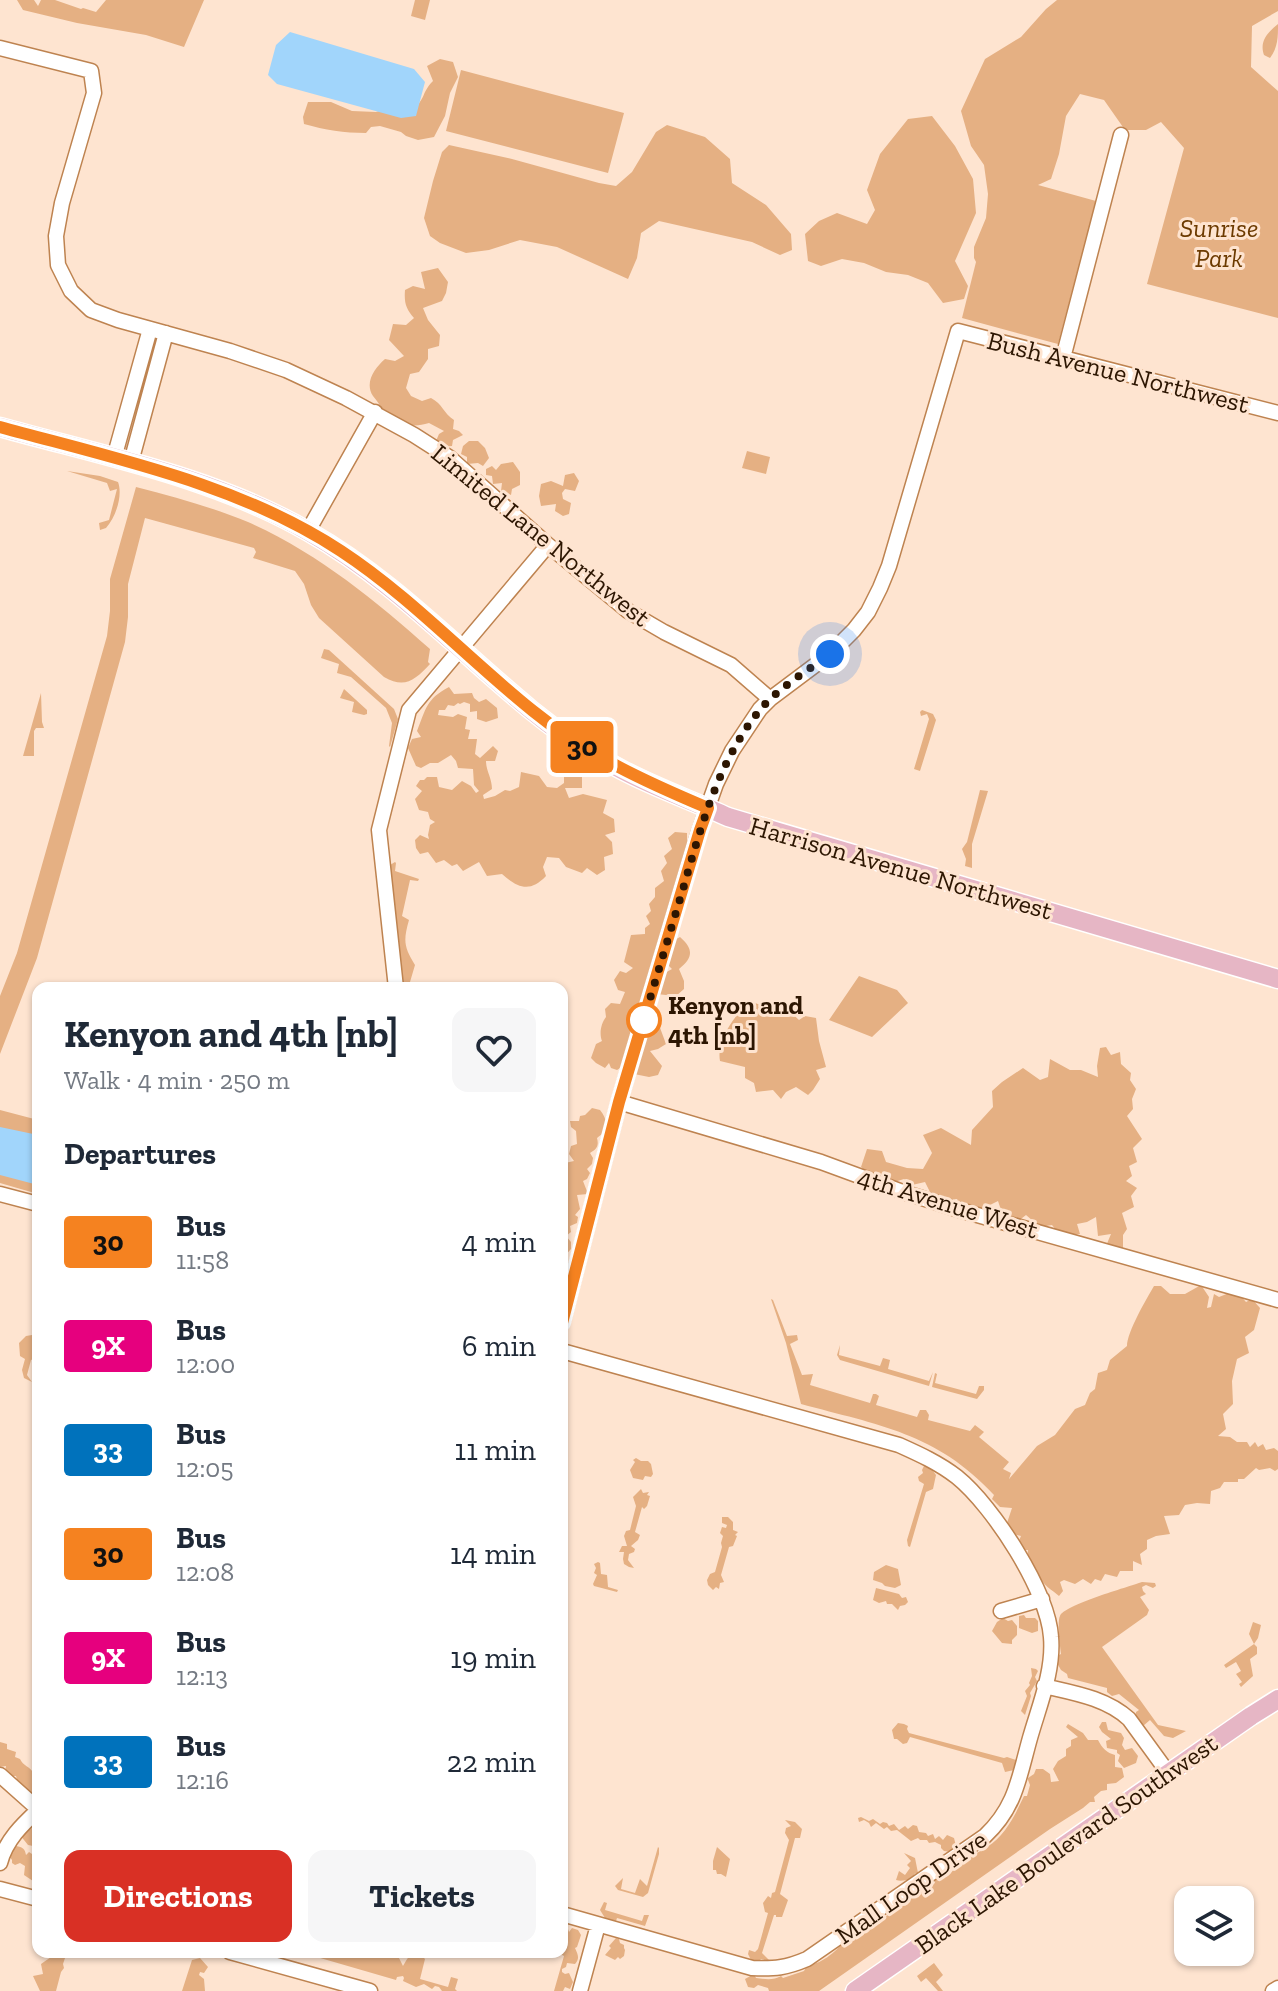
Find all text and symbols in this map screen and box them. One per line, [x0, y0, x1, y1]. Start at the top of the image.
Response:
park label: Sunrise Park [1180, 212, 1258, 274]
street label: Bush Avenue Northwest [984, 324, 1253, 420]
street label: Limited Lane Northwest [425, 437, 657, 633]
your location [810, 634, 850, 674]
line badge: 30 [546, 721, 618, 773]
text: 30 [566, 730, 598, 763]
street label: Harrison Avenue Northwest [746, 809, 1056, 927]
place label: Kenyon and 4th [nb] [668, 989, 804, 1051]
marker: Kenyon and 4th [nb] [627, 1003, 661, 1037]
button: heart [452, 1008, 536, 1092]
text: Kenyon and 4th [nb] [64, 1011, 398, 1057]
text: Walk · 4 min · 250 m [64, 1064, 290, 1096]
text: Departures [64, 1136, 216, 1172]
street label: 4th Avenue West [854, 1160, 1042, 1246]
text: Bus [176, 1208, 226, 1244]
text: 4 min [462, 1224, 536, 1260]
text: 30 [92, 1225, 124, 1258]
text: 11:58 [176, 1244, 229, 1276]
text: Bus [176, 1312, 226, 1348]
text: 6 min [462, 1328, 536, 1364]
text: 9X [91, 1329, 125, 1362]
text: 12:00 [176, 1348, 235, 1380]
text: Bus [176, 1416, 226, 1452]
text: 11 min [455, 1432, 536, 1468]
text: 33 [93, 1433, 123, 1466]
text: 12:05 [176, 1452, 234, 1484]
text: Bus [176, 1520, 226, 1556]
text: 14 min [450, 1536, 536, 1572]
text: 30 [92, 1537, 124, 1570]
text: 12:08 [176, 1556, 234, 1588]
text: Bus [176, 1624, 226, 1660]
text: 19 min [450, 1640, 536, 1676]
text: 9X [91, 1641, 125, 1674]
text: 12:13 [176, 1660, 228, 1692]
street label: Black Lake Boulevard Southwest [909, 1727, 1224, 1961]
text: Bus [176, 1728, 226, 1764]
text: 22 min [447, 1744, 536, 1780]
text: 33 [93, 1745, 123, 1778]
text: 12:16 [176, 1764, 229, 1796]
street label: Mall Loop Drive [829, 1823, 993, 1951]
button: Directions [64, 1850, 292, 1942]
button: Tickets [308, 1850, 536, 1942]
map controls [1174, 1886, 1254, 1966]
button: layers [1174, 1886, 1254, 1966]

